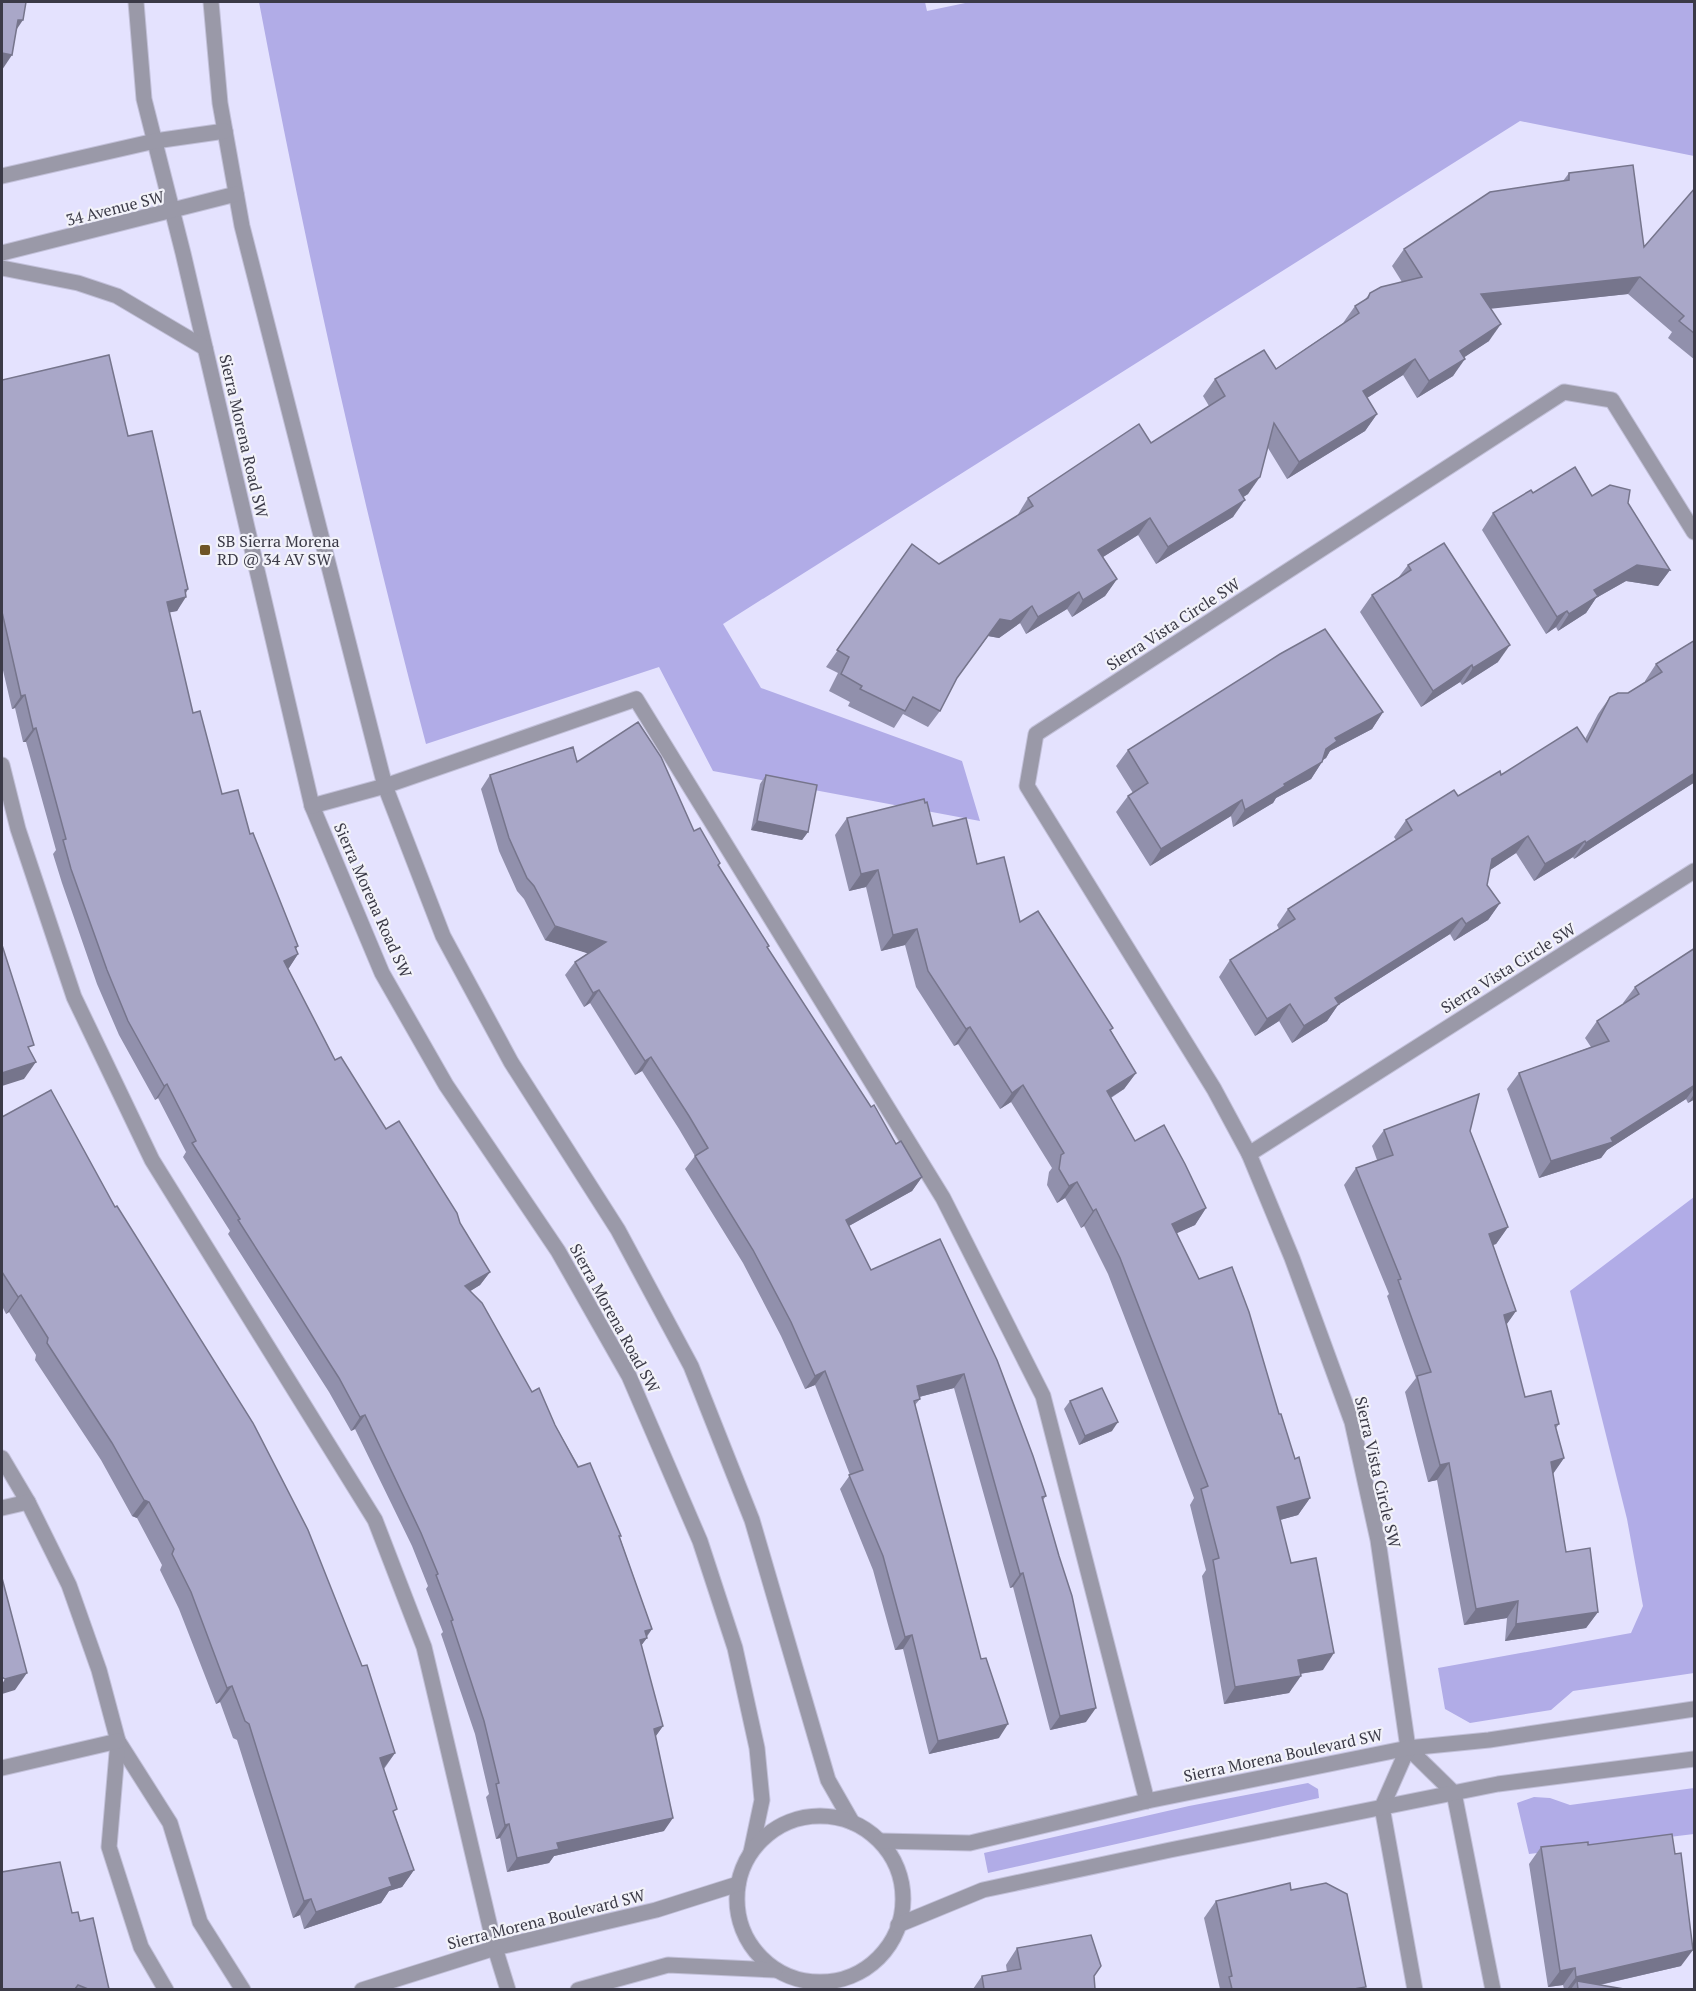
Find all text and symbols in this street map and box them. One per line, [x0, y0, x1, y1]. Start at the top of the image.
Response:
street label: 34 Avenue SW [64, 185, 166, 231]
street label: Sierra Morena Road SW [214, 352, 274, 520]
place label: SB Sierra Morena RD @ 34 AV SW [217, 530, 340, 570]
marker: SB Sierra Morena RD @ 34 AV SW [198, 543, 212, 557]
street label: Sierra Vista Circle SW [1102, 573, 1244, 675]
street label: Sierra Morena Road SW [329, 819, 417, 981]
street label: Sierra Vista Circle SW [1437, 918, 1580, 1018]
street label: Sierra Morena Road SW [565, 1240, 665, 1396]
street label: Sierra Vista Circle SW [1350, 1394, 1406, 1550]
street label: Sierra Morena Boulevard SW [1181, 1723, 1385, 1787]
street label: Sierra Morena Boulevard SW [445, 1884, 647, 1954]

